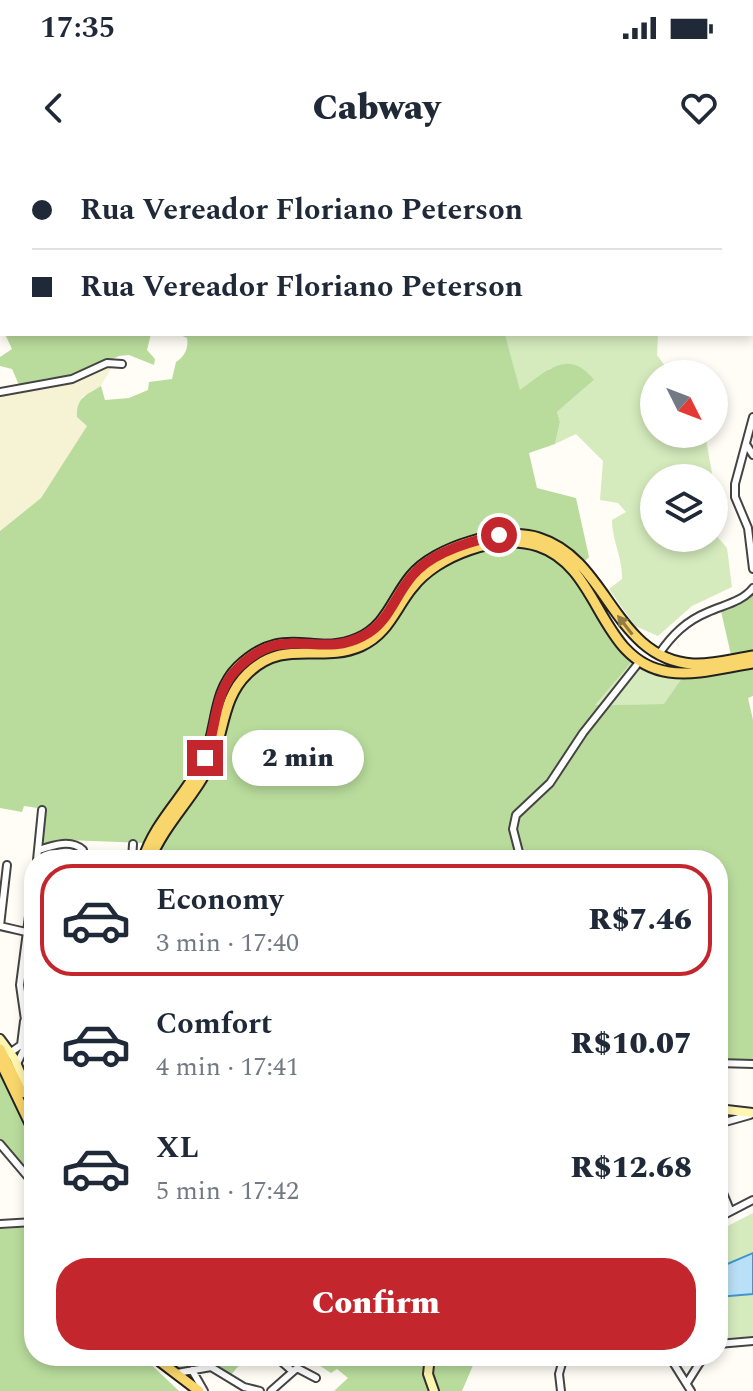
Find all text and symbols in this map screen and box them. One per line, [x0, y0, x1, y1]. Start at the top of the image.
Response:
text: 17:35 [40, 5, 115, 51]
text: Cabway [313, 81, 440, 136]
icon: back [32, 86, 76, 130]
icon: heart [677, 86, 721, 130]
text: Rua Vereador Floriano Peterson [80, 187, 523, 233]
text: Rua Vereador Floriano Peterson [80, 264, 523, 310]
north arrow [640, 360, 728, 448]
map controls [640, 360, 728, 552]
button: layers [640, 464, 728, 552]
route start [481, 517, 517, 553]
one-way arrow [617, 615, 634, 635]
callout: 2 min [233, 730, 365, 786]
text: 2 min [262, 738, 334, 778]
route end [187, 740, 223, 776]
text: Economy [156, 877, 283, 923]
icon: car [60, 884, 132, 956]
text: R$7.46 [589, 897, 692, 943]
text: 3 min · 17:40 [156, 923, 299, 963]
text: Comfort [156, 1001, 272, 1047]
icon: car [60, 1008, 132, 1080]
text: R$10.07 [571, 1021, 692, 1067]
text: 4 min · 17:41 [156, 1047, 299, 1087]
text: XL [156, 1125, 199, 1171]
icon: car [60, 1132, 132, 1204]
text: R$12.68 [571, 1145, 692, 1191]
text: 5 min · 17:42 [156, 1171, 299, 1211]
button: Confirm [56, 1258, 696, 1350]

